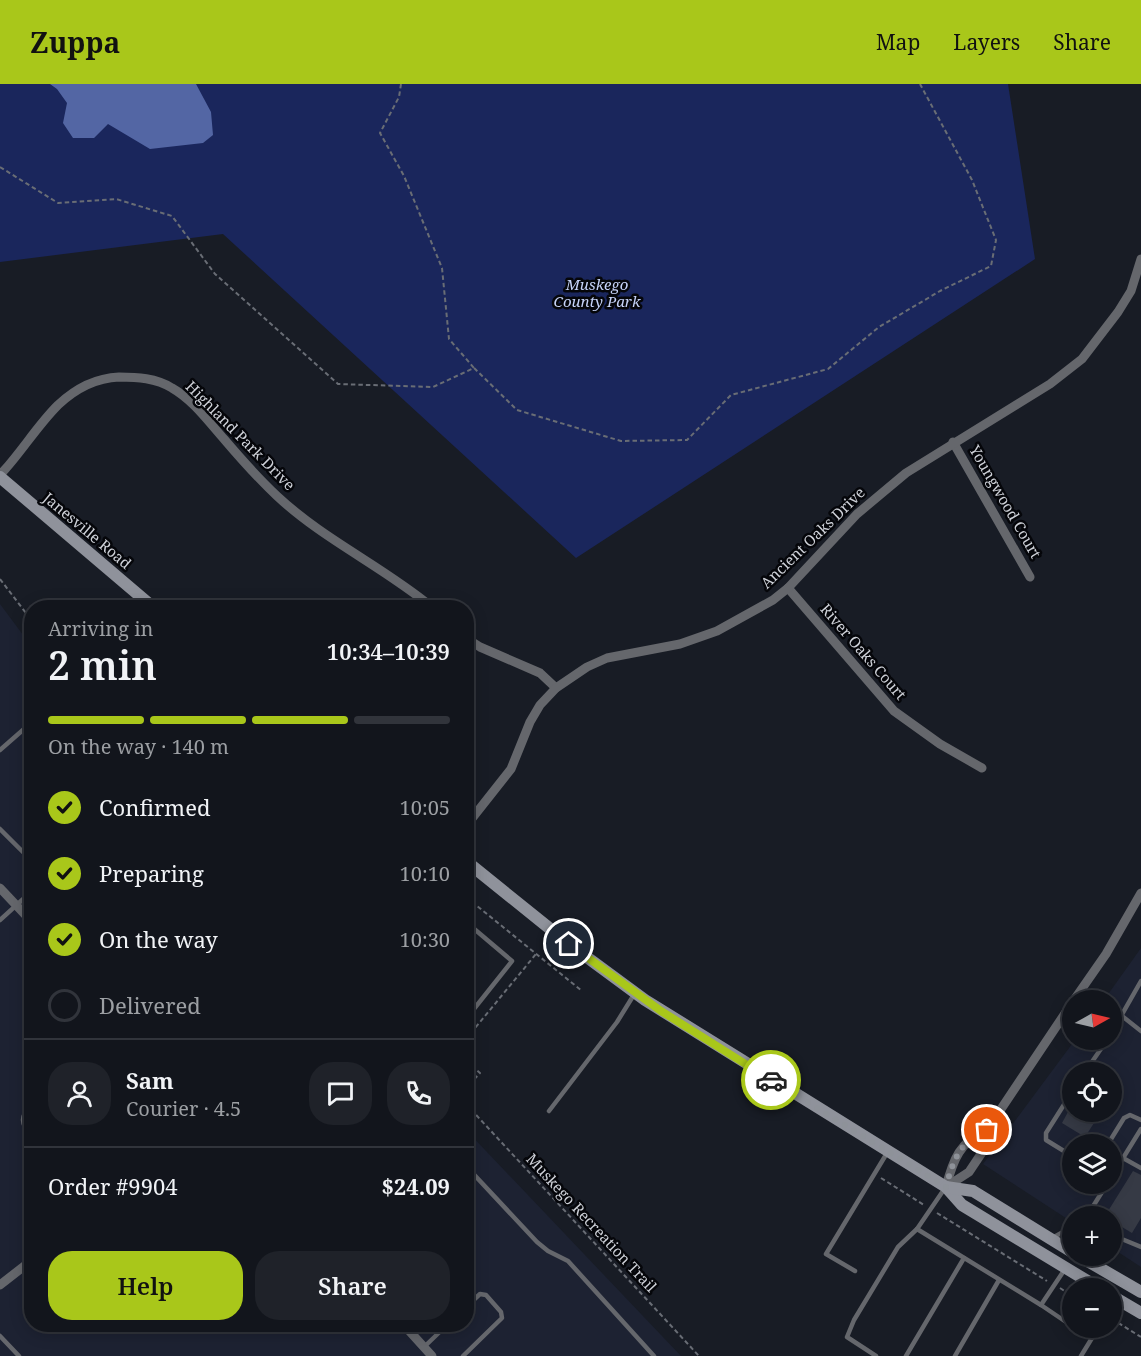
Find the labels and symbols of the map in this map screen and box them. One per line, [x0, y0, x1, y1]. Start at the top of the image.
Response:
park label: Muskego County Park [554, 274, 641, 311]
street label: Highland Park Drive [182, 376, 300, 494]
street label: Youngwood Court [965, 440, 1046, 562]
street label: Ancient Oaks Drive [756, 482, 869, 592]
street label: Janesville Road [39, 487, 136, 573]
street label: River Oaks Court [816, 599, 911, 704]
pin [543, 918, 594, 969]
north arrow [1062, 990, 1122, 1050]
courier [741, 1050, 801, 1110]
pin [961, 1104, 1012, 1155]
street label: Muskego Recreation Trail [522, 1149, 661, 1296]

